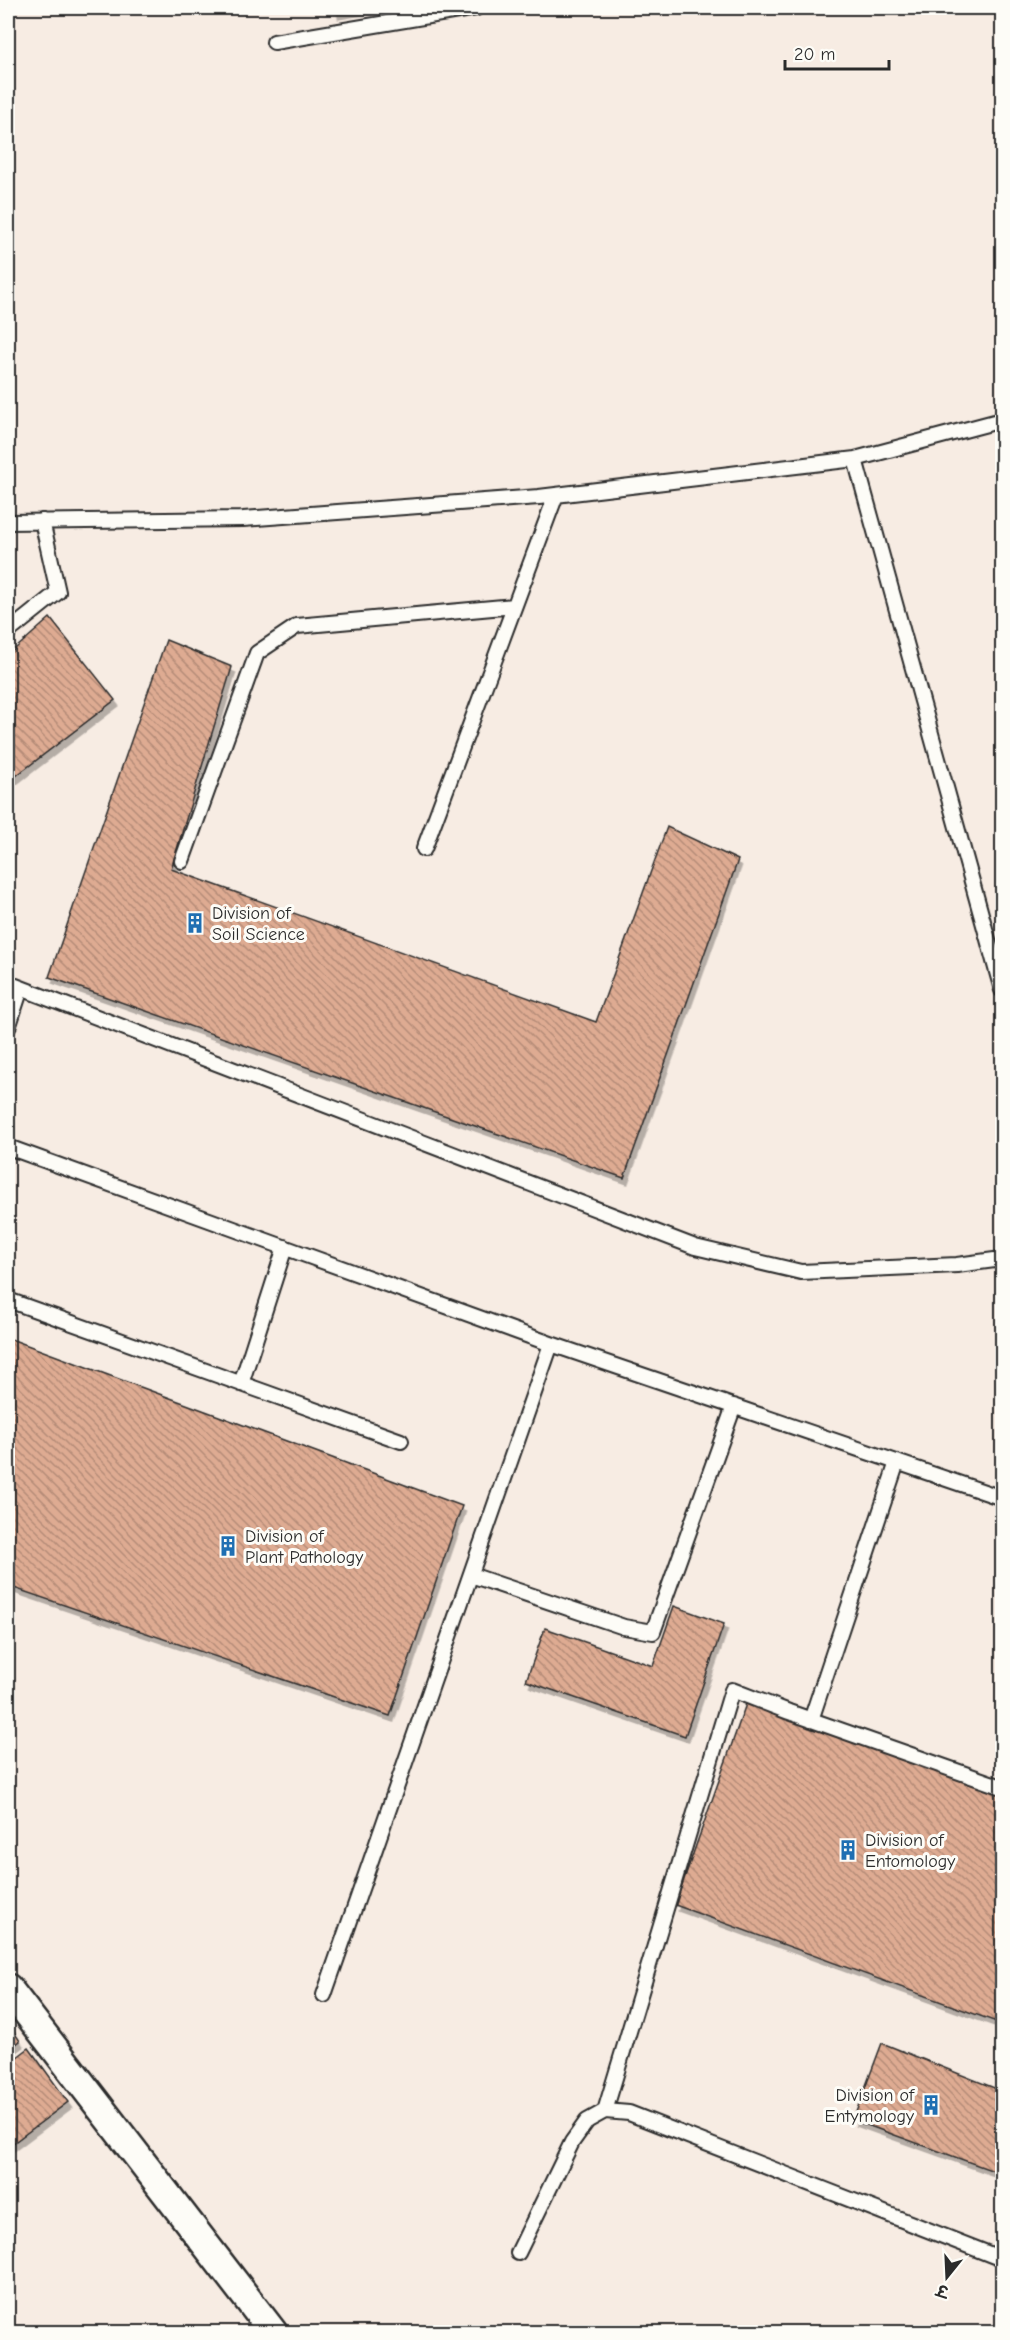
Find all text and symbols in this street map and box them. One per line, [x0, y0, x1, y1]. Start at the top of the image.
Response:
scale bar [785, 33, 888, 71]
text: 20 m [794, 44, 835, 65]
place label: Division of Soil Science [212, 903, 305, 945]
building icon: Division of Soil Science [183, 911, 207, 935]
place label: Division of Plant Pathology [245, 1526, 364, 1568]
building icon: Division of Plant Pathology [216, 1534, 240, 1558]
place label: Division of Entomology [865, 1830, 956, 1872]
building icon: Division of Entomology [836, 1838, 860, 1862]
place label: Division of Entymology [825, 2085, 915, 2127]
building icon: Division of Entymology [919, 2093, 943, 2117]
north arrow [917, 2247, 977, 2307]
text: उ [934, 2280, 952, 2301]

